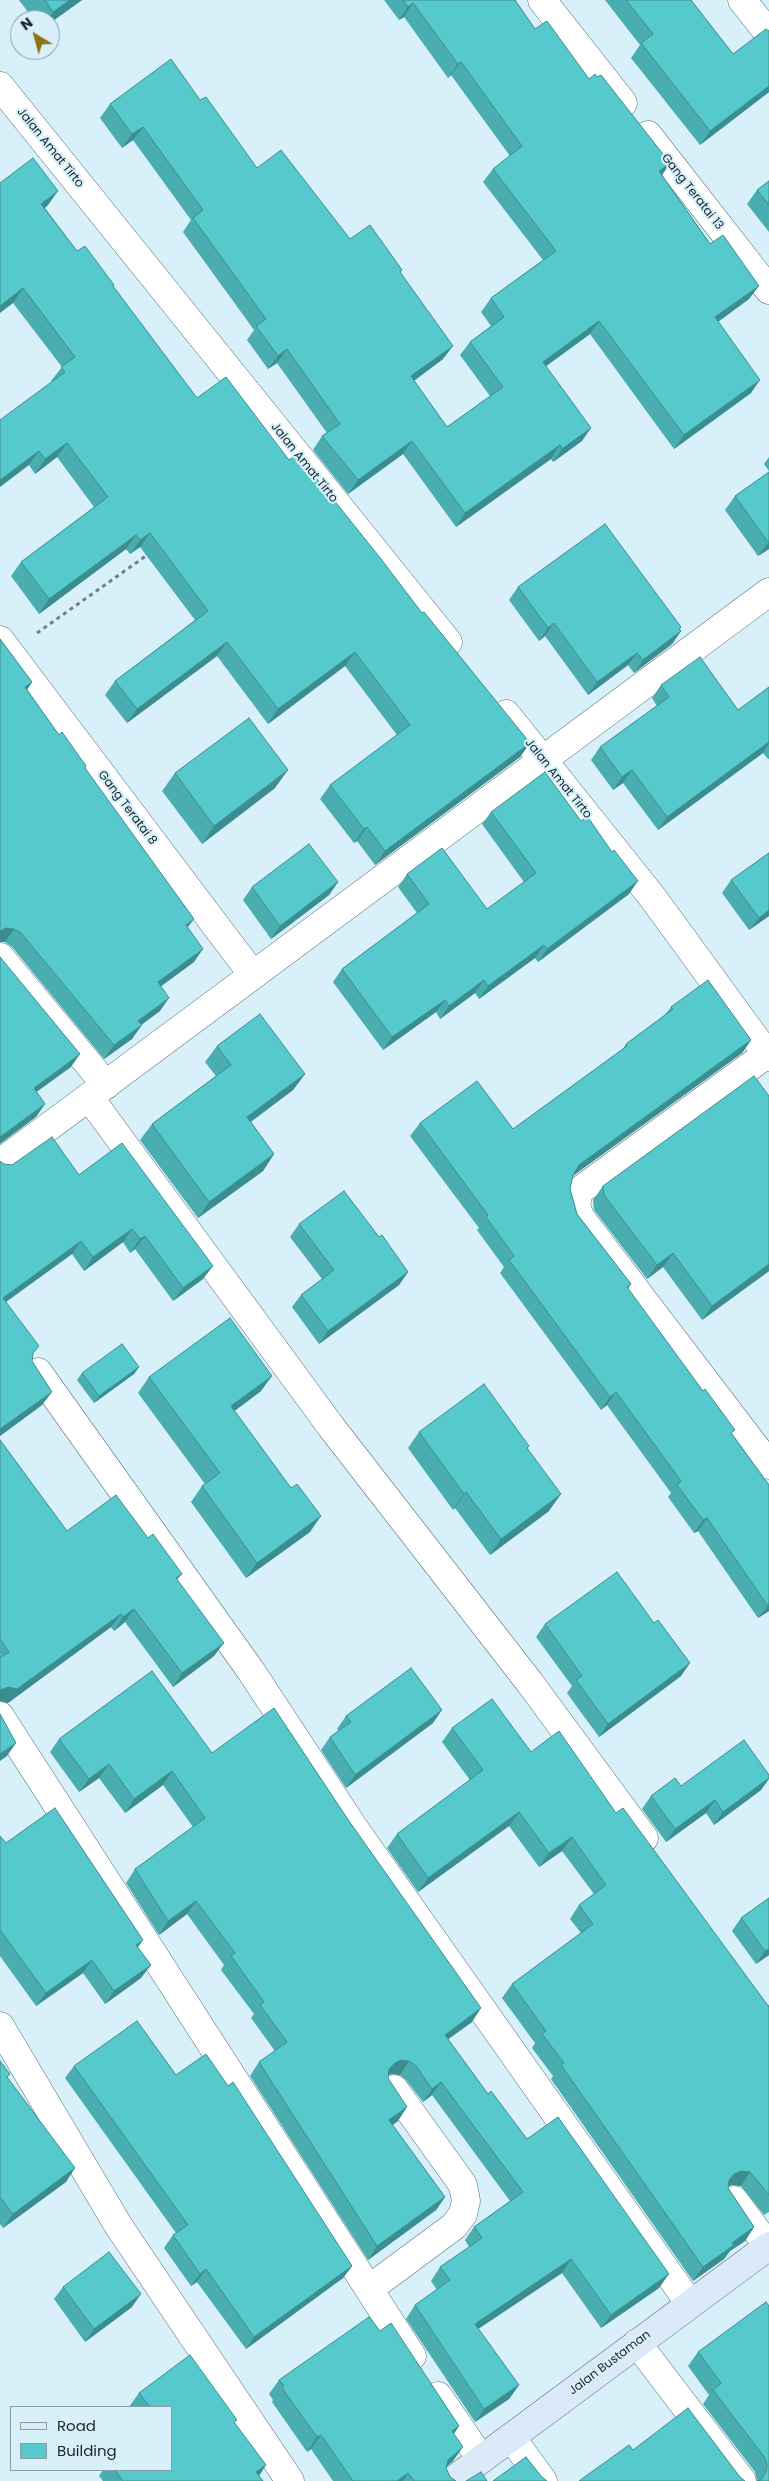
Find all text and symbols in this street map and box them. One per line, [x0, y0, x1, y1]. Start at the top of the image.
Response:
north arrow [10, 10, 60, 60]
text: N [16, 13, 37, 35]
street label: Jalan Amat Tirto [13, 105, 87, 191]
street label: Gang Teratai 13 [658, 151, 726, 233]
street label: Jalan Amat Tirto [267, 420, 341, 506]
street label: Jalan Amat Tirto [521, 736, 595, 822]
street label: Gang Teratai 8 [94, 768, 160, 848]
street label: Jalan Bustaman [566, 2328, 654, 2398]
legend [10, 2406, 172, 2471]
text: Road [57, 2415, 96, 2436]
text: Building [57, 2440, 117, 2461]

